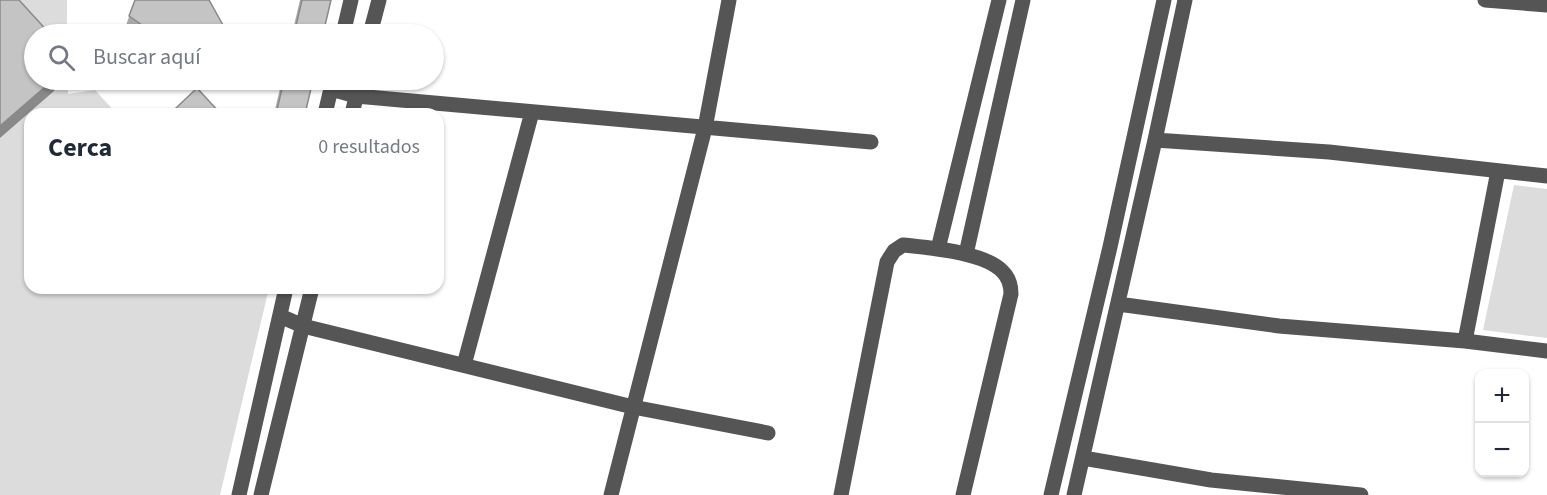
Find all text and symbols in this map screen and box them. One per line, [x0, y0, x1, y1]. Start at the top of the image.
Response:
search box [24, 24, 444, 90]
icon: search [45, 41, 78, 74]
text: Buscar aquí [93, 41, 201, 73]
text: Cerca [48, 129, 112, 166]
text: 0 resultados [318, 133, 420, 161]
map controls [1475, 369, 1529, 477]
button: + [1475, 369, 1529, 423]
button: − [1475, 423, 1529, 477]

